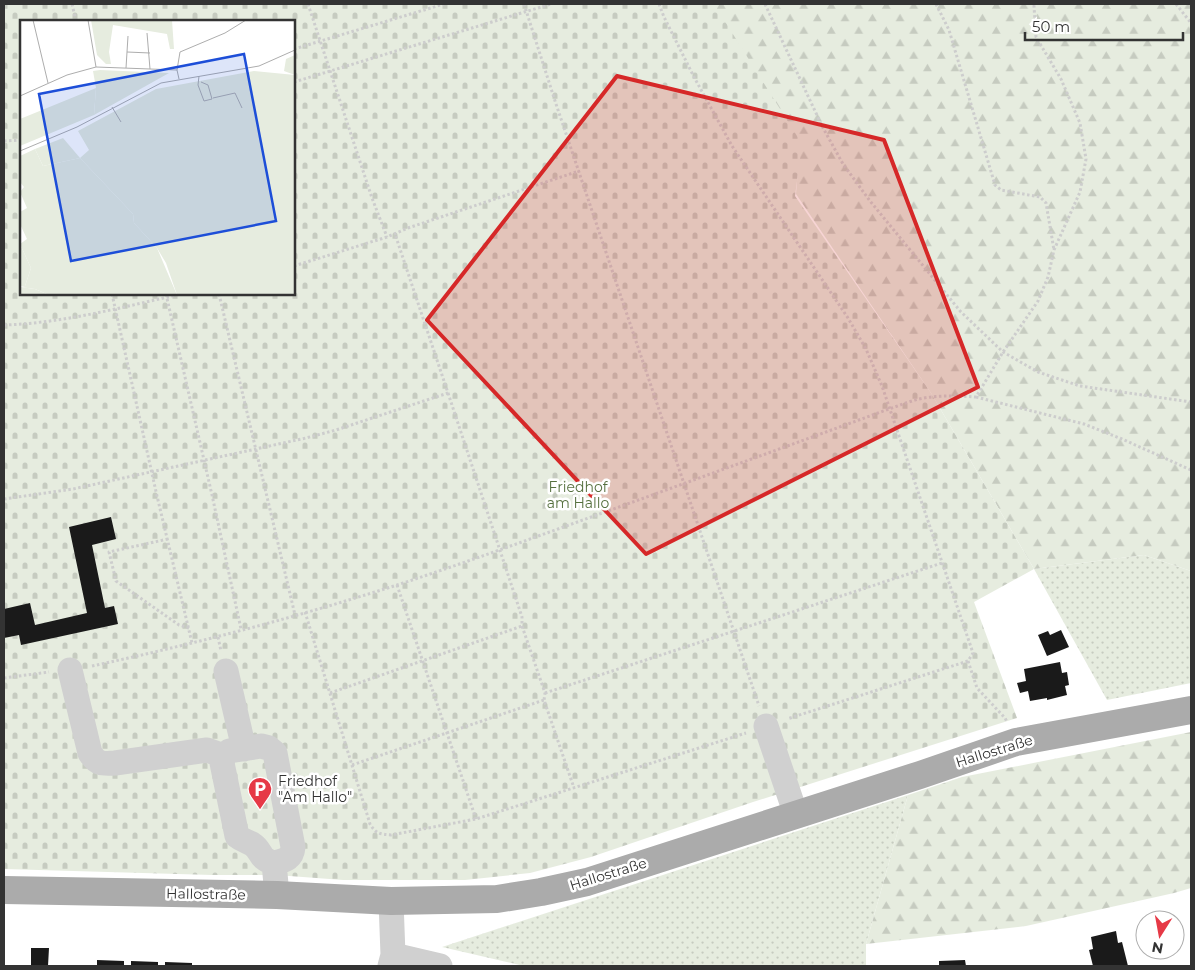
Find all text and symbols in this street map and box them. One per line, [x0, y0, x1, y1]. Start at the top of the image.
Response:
scale bar [1025, 10, 1182, 42]
text: 50 m [1032, 17, 1070, 36]
inset map [20, 20, 295, 295]
park label: Friedhof am Hallo [547, 478, 610, 512]
street label: Hallostraße [953, 731, 1035, 771]
place label: Friedhof "Am Hallo" [278, 772, 352, 806]
parking icon: Friedhof "Am Hallo" [247, 776, 273, 810]
street label: Hallostraße [567, 854, 649, 894]
street label: Hallostraße [166, 884, 246, 904]
north arrow [1135, 910, 1185, 960]
text: N [1150, 938, 1165, 958]

